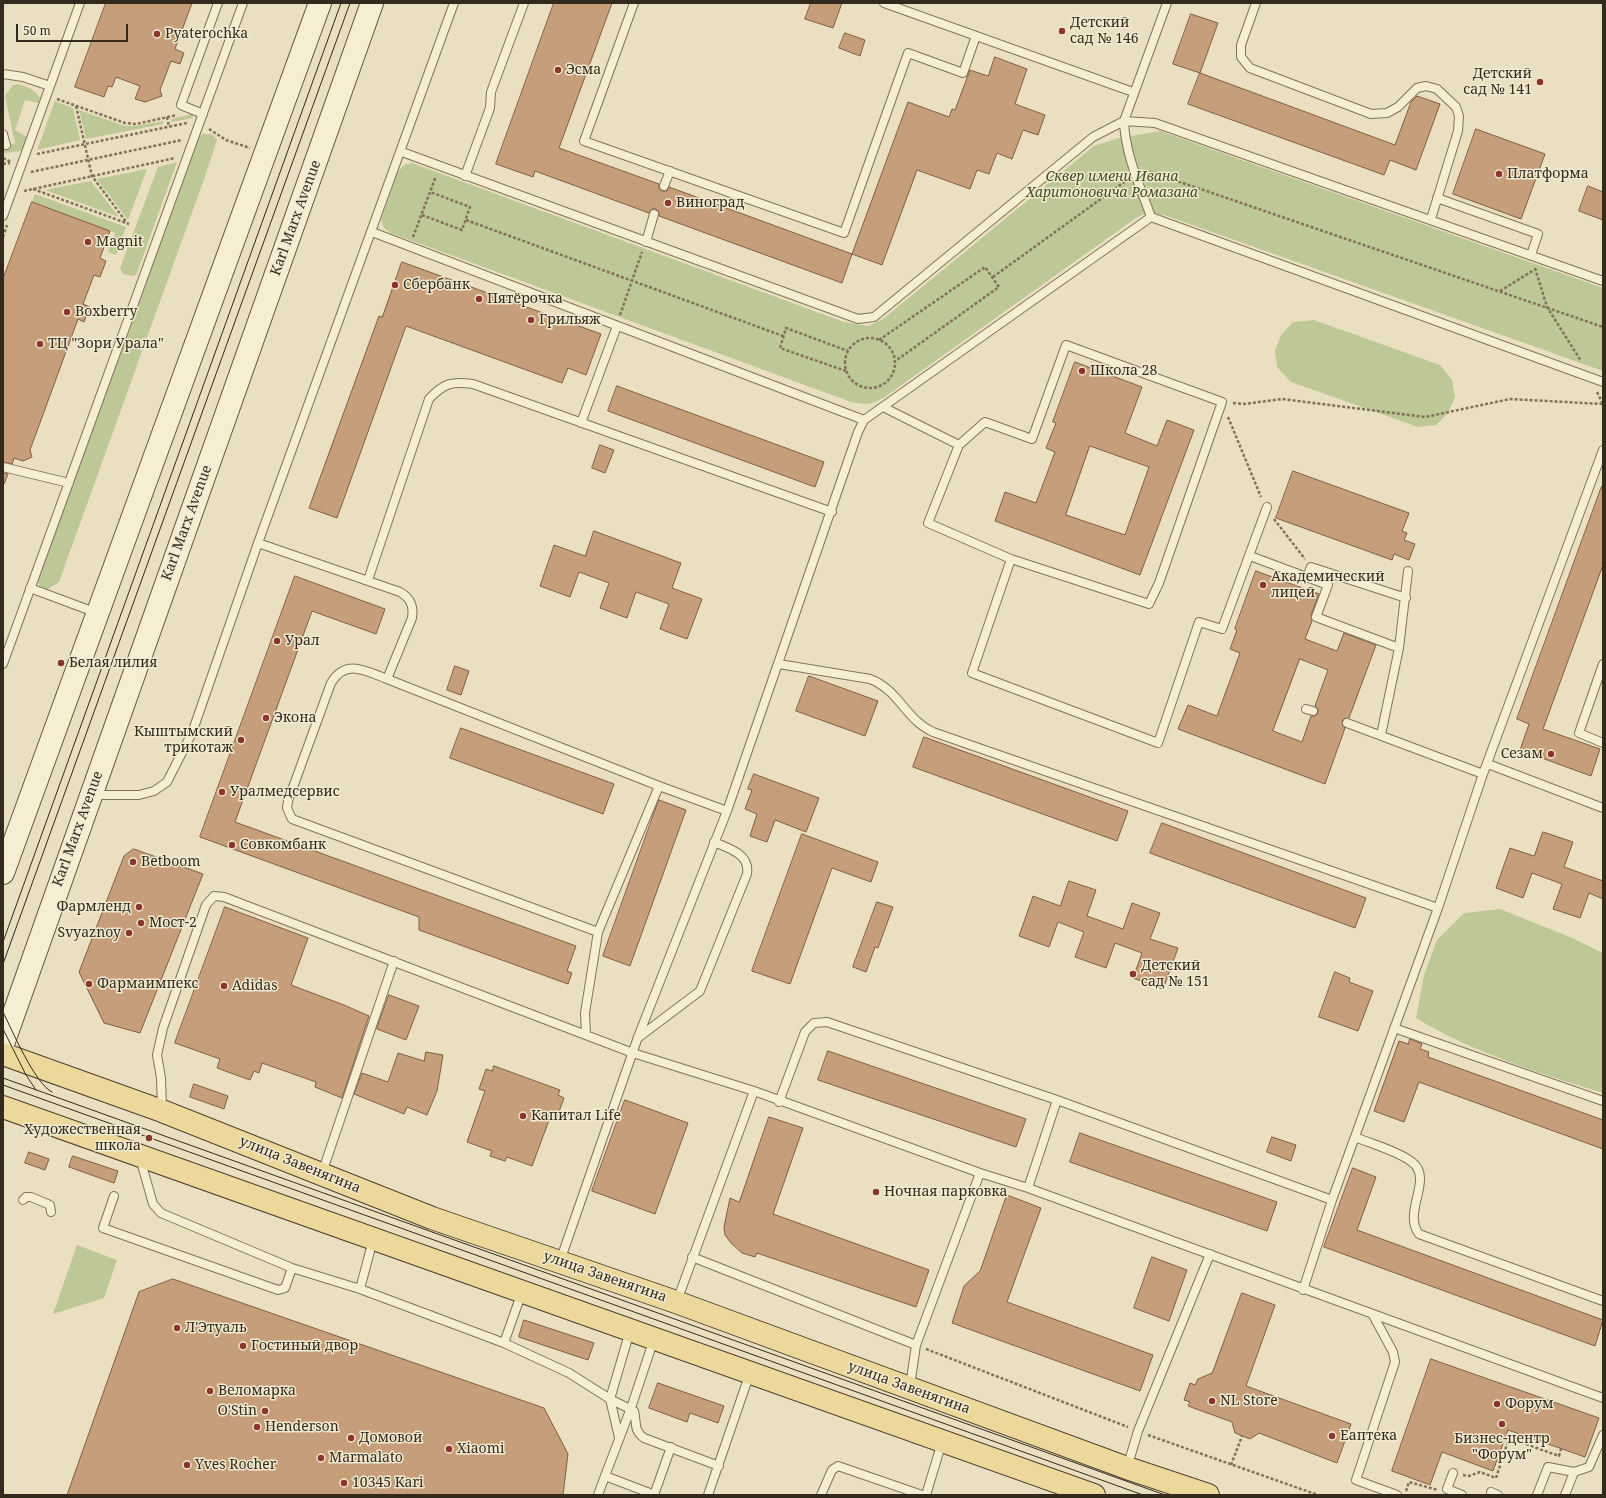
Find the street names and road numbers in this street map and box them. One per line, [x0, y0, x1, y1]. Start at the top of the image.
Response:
street label: Karl Marx Avenue [267, 158, 325, 278]
street label: Karl Marx Avenue [158, 463, 216, 583]
street label: Karl Marx Avenue [49, 769, 107, 889]
street label: улица Завенягина [237, 1133, 363, 1197]
street label: улица Завенягина [541, 1248, 669, 1306]
street label: улица Завенягина [845, 1358, 973, 1418]

